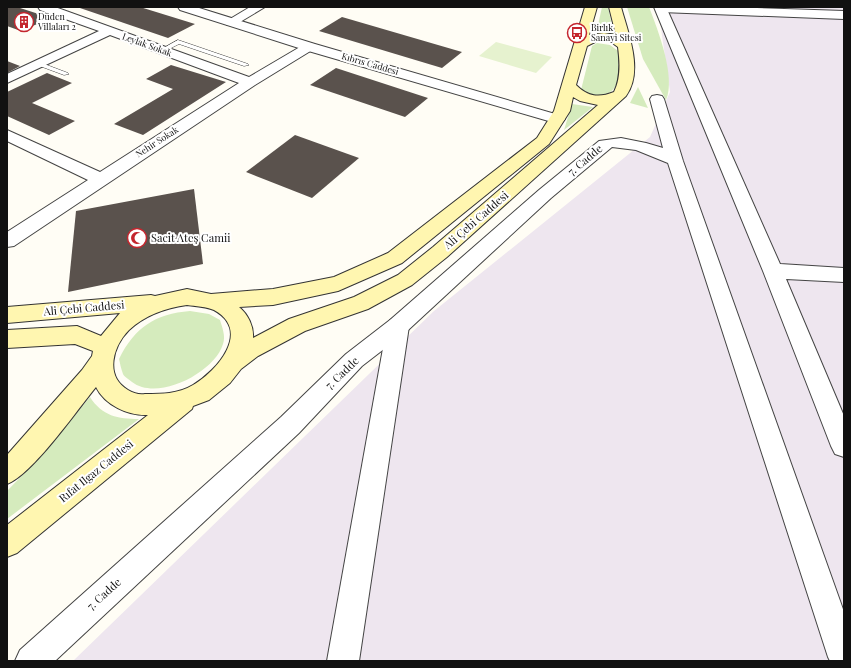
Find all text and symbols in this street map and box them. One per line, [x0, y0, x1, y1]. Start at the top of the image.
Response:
place label: Düden Villaları 2 [37, 10, 76, 32]
building icon: Düden Villaları 2 [13, 11, 35, 33]
place label: Birlık Sanayi Sitesi [591, 21, 642, 43]
bus stop icon: Birlık Sanayi Sitesi [566, 22, 588, 44]
street label: Leylak Sokak [121, 29, 174, 59]
street label: Kıbrıs Caddesi [340, 49, 401, 77]
street label: Nehir Sokak [133, 123, 180, 159]
street label: 7. Cadde [564, 140, 606, 179]
street label: Ali Çebi Caddesi [439, 187, 511, 252]
mosque icon: Sacit Ateş Camii [126, 227, 148, 249]
place label: Sacit Ateş Camii [151, 230, 230, 245]
street label: Ali Çebi Caddesi [42, 297, 125, 319]
street label: 7. Cadde [322, 353, 362, 392]
street label: Rıfat Ilgaz Caddesi [55, 436, 136, 505]
street label: 7. Cadde [83, 574, 124, 613]

